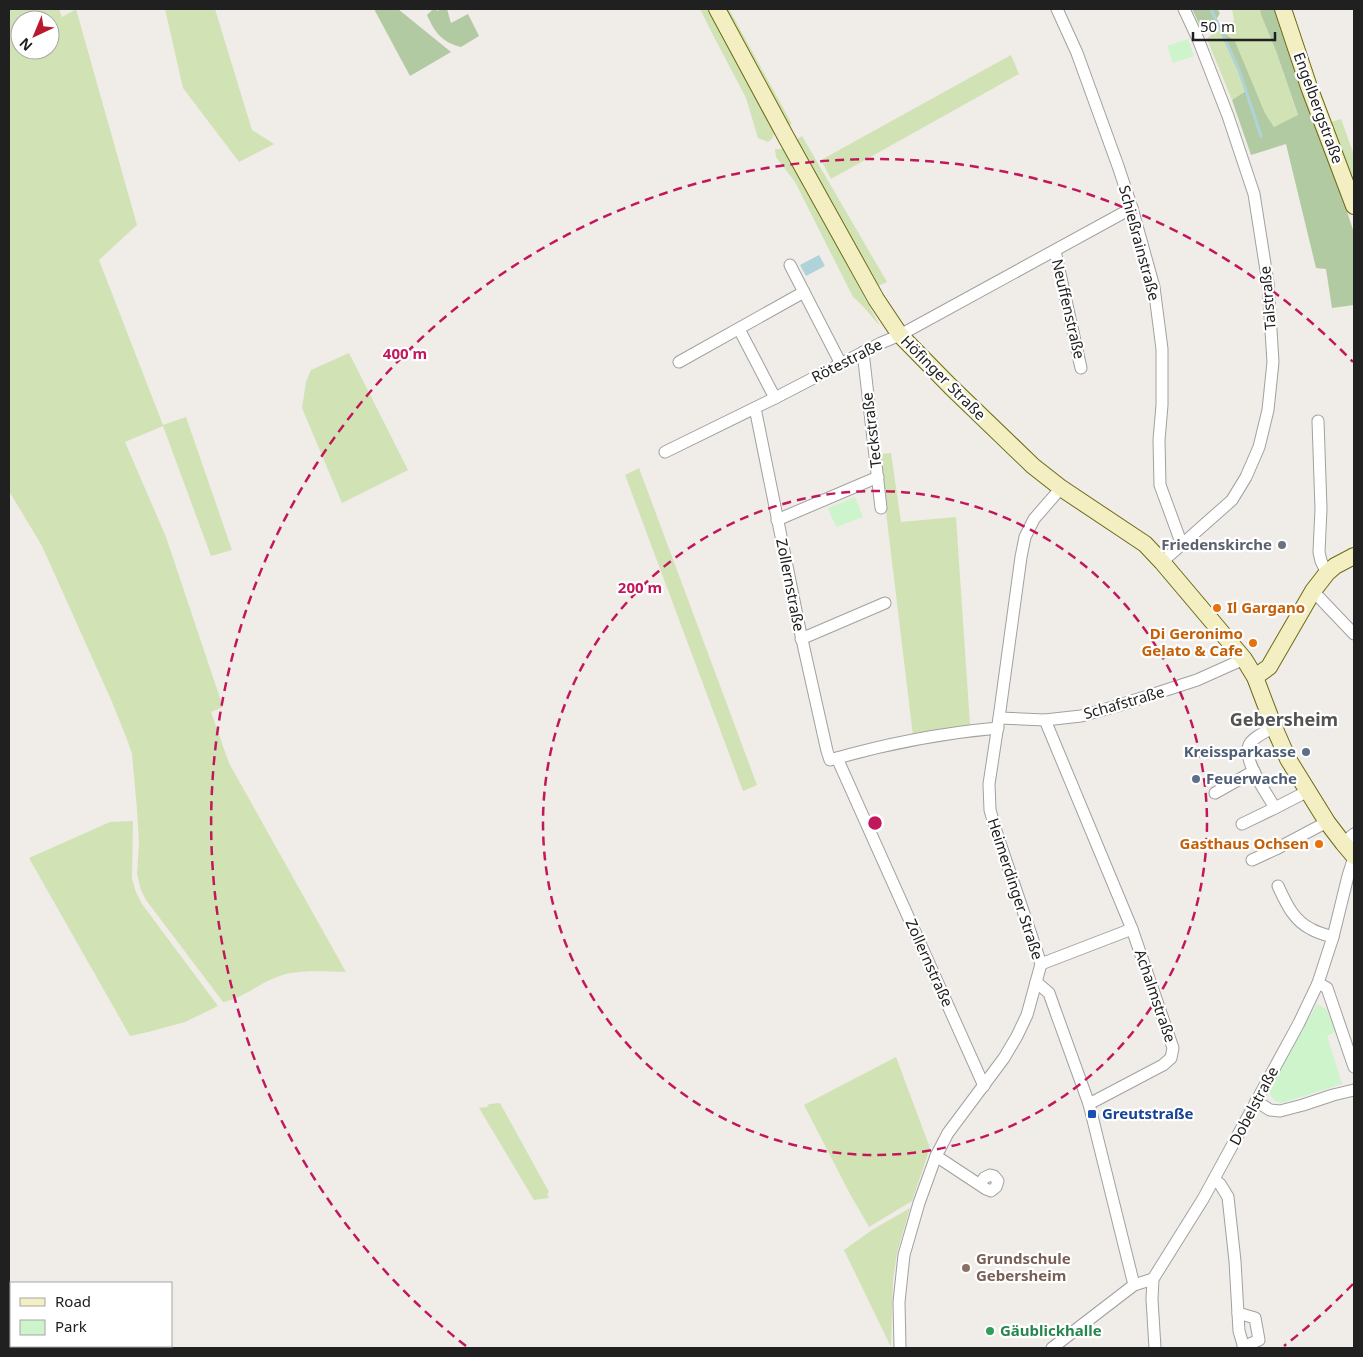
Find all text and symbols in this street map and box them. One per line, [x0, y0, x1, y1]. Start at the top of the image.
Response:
north arrow [10, 10, 60, 60]
scale bar [1193, 10, 1276, 42]
text: 50 m [1200, 16, 1235, 36]
text: N [15, 34, 36, 56]
street label: Engelbergstraße [1290, 49, 1348, 166]
street label: Schießrainstraße [1115, 183, 1165, 303]
street label: Neuffenstraße [1048, 257, 1090, 361]
street label: Talstraße [1254, 265, 1280, 331]
street label: Höfinger Straße [897, 331, 990, 424]
street label: Rötestraße [808, 334, 885, 387]
text: 400 m [383, 343, 427, 363]
street label: Teckstraße [856, 391, 886, 469]
place label: Friedenskirche [1161, 534, 1272, 554]
street label: Zollernstraße [772, 537, 810, 633]
marker: Friedenskirche [1276, 539, 1288, 551]
text: 200 m [618, 577, 662, 597]
place label: Il Gargano [1227, 597, 1305, 617]
marker: Il Gargano [1211, 602, 1223, 614]
place label: Di Geronimo Gelato & Cafe [1141, 623, 1243, 660]
marker: Di Geronimo Gelato & Cafe [1247, 637, 1259, 649]
street label: Schafstraße [1081, 681, 1166, 723]
district label: Gebersheim [1230, 707, 1338, 731]
place label: Kreissparkasse [1184, 741, 1296, 761]
marker: Kreissparkasse [1300, 746, 1312, 758]
place label: Feuerwache [1206, 768, 1297, 788]
marker: Feuerwache [1190, 773, 1202, 785]
centre of rings [866, 814, 884, 832]
street label: Heimerdinger Straße [984, 815, 1048, 962]
place label: Gasthaus Ochsen [1180, 833, 1309, 853]
marker: Gasthaus Ochsen [1313, 838, 1325, 850]
street label: Zollernstraße [902, 916, 958, 1010]
street label: Achalmstraße [1131, 946, 1181, 1045]
street label: Dobelstraße [1224, 1063, 1282, 1148]
place label: Greutstraße [1102, 1103, 1193, 1123]
marker: Greutstraße [1086, 1108, 1098, 1120]
place label: Grundschule Gebersheim [976, 1248, 1071, 1285]
marker: Grundschule Gebersheim [960, 1262, 972, 1274]
legend [10, 1282, 172, 1347]
text: Road [55, 1291, 91, 1311]
text: Park [55, 1316, 87, 1336]
place label: Gäublickhalle [1000, 1320, 1102, 1340]
marker: Gäublickhalle [984, 1325, 996, 1337]

